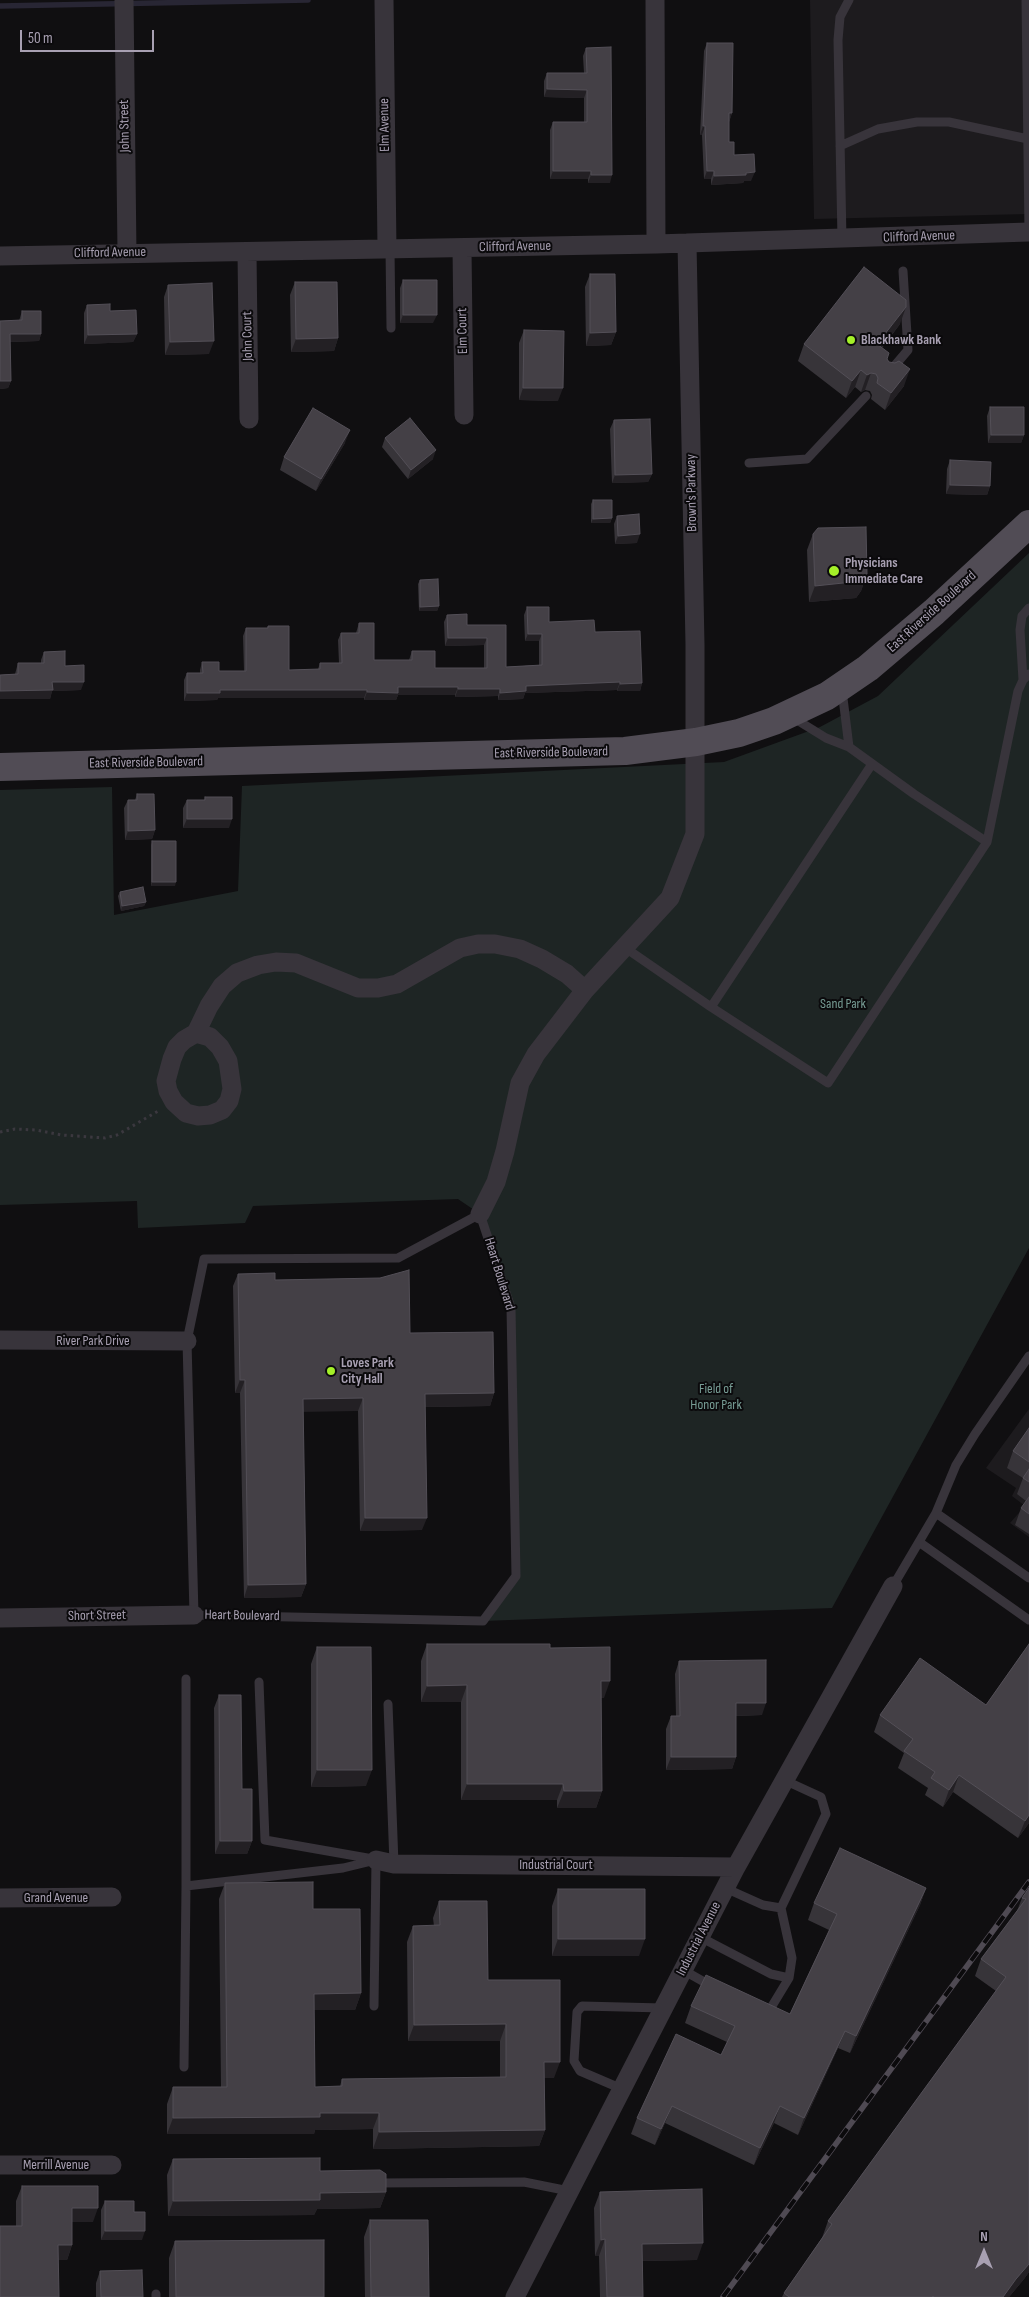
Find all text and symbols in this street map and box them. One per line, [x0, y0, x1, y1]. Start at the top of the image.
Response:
scale bar [22, 20, 156, 52]
text: 50 m [28, 29, 53, 48]
street label: Elm Avenue [376, 98, 394, 152]
street label: John Street [116, 100, 134, 152]
street label: Clifford Avenue [883, 227, 955, 247]
street label: Clifford Avenue [479, 238, 551, 256]
street label: Clifford Avenue [74, 244, 146, 262]
street label: Elm Court [454, 308, 472, 354]
street label: John Court [239, 311, 257, 361]
place label: Blackhawk Bank [861, 332, 941, 348]
marker: Blackhawk Bank [845, 334, 857, 346]
street label: Brown's Parkway [683, 454, 701, 532]
place label: Physicians Immediate Care [845, 555, 923, 588]
marker: Physicians Immediate Care [827, 564, 841, 578]
street label: East Riverside Boulevard [884, 568, 980, 656]
street label: East Riverside Boulevard [494, 744, 608, 762]
street label: East Riverside Boulevard [89, 754, 203, 772]
park label: Sand Park [820, 996, 866, 1012]
street label: Heart Boulevard [480, 1236, 518, 1312]
street label: River Park Drive [56, 1333, 130, 1349]
place label: Loves Park City Hall [341, 1355, 394, 1388]
marker: Loves Park City Hall [325, 1365, 337, 1377]
park label: Field of Honor Park [690, 1381, 742, 1414]
street label: Short Street [68, 1607, 126, 1625]
street label: Heart Boulevard [204, 1607, 280, 1625]
street label: Industrial Court [519, 1857, 593, 1873]
street label: Grand Avenue [24, 1890, 88, 1906]
street label: Industrial Avenue [673, 1899, 725, 1979]
street label: Merrill Avenue [23, 2157, 89, 2173]
north arrow [959, 2227, 1009, 2277]
text: N [980, 2228, 988, 2245]

